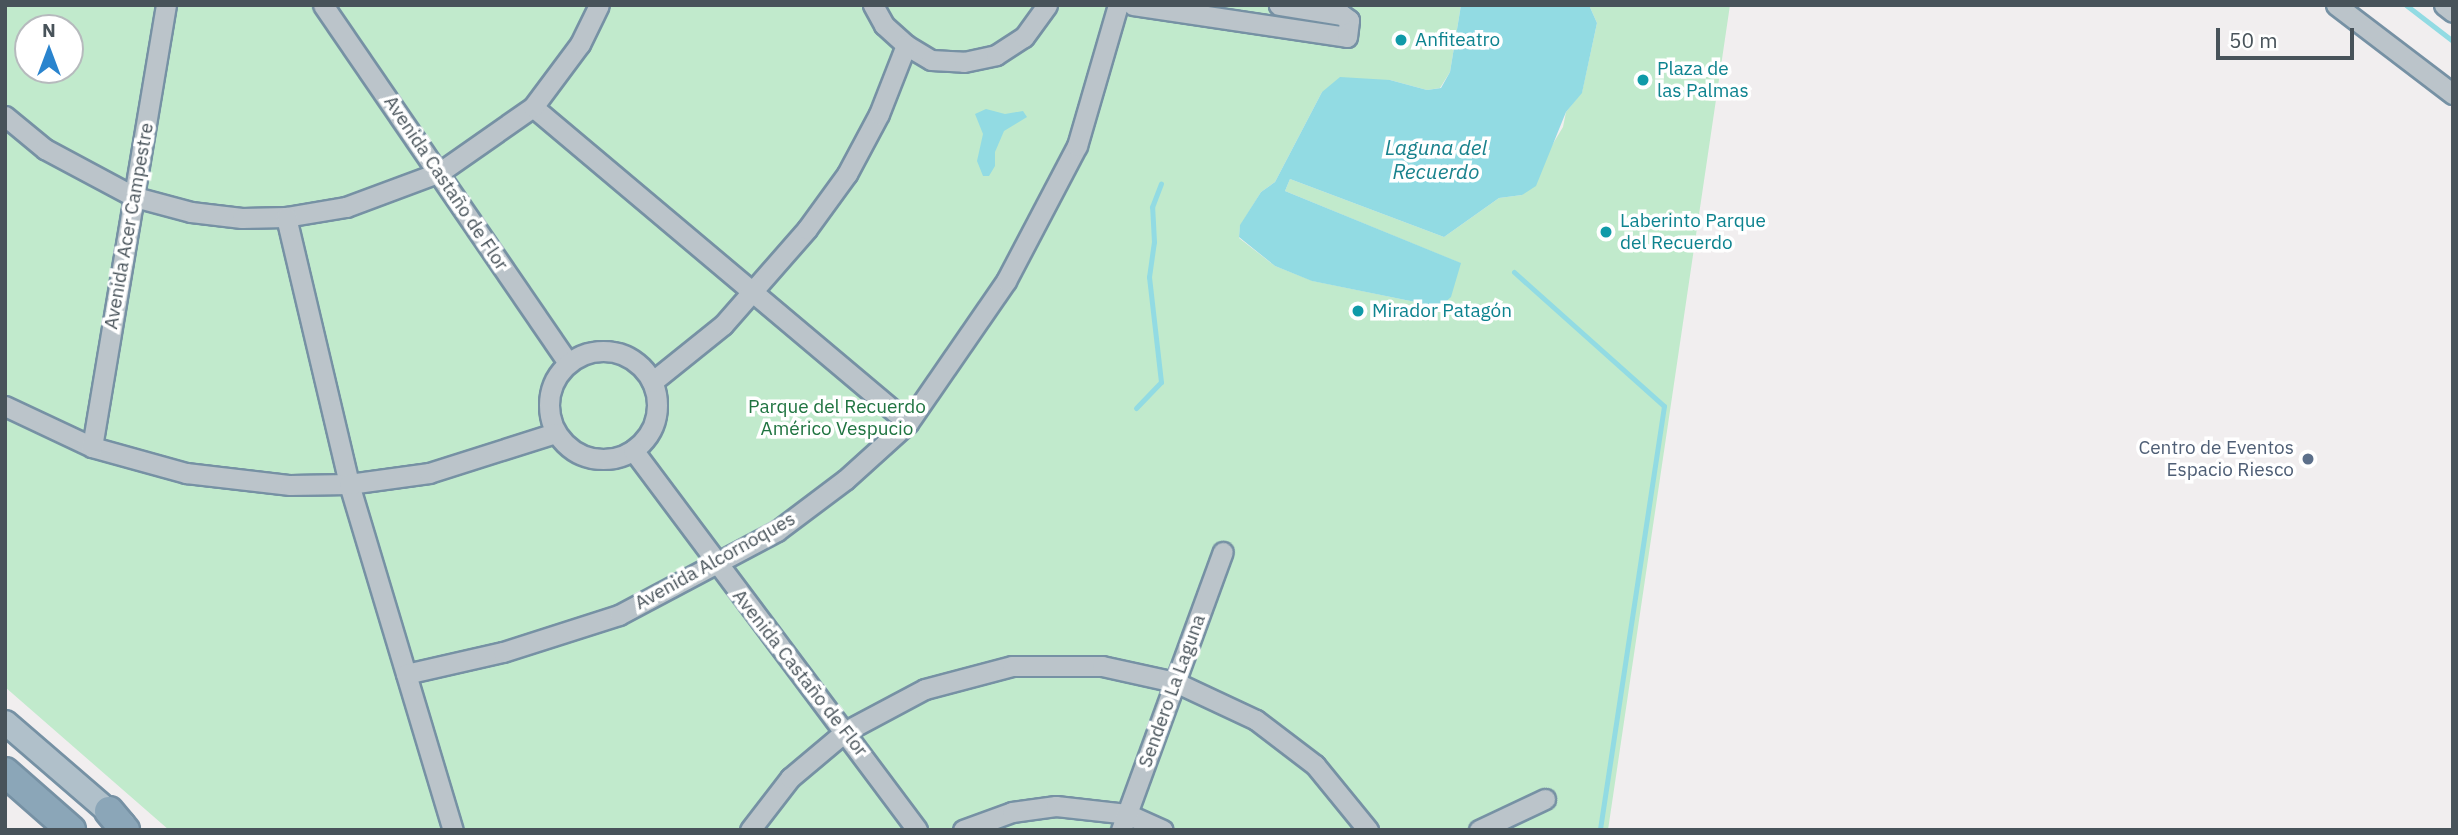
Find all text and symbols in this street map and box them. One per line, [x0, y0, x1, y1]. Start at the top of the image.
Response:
north arrow [14, 14, 84, 84]
scale bar [2220, 14, 2358, 58]
text: N [42, 18, 56, 42]
text: 50 m [2229, 26, 2278, 54]
place label: Anfiteatro [1415, 29, 1500, 51]
marker: Anfiteatro [1393, 32, 1409, 48]
place label: Plaza de las Palmas [1657, 58, 1749, 102]
marker: Plaza de las Palmas [1635, 72, 1651, 88]
street label: Avenida Castaño de Flor [379, 91, 513, 275]
street label: Avenida Acer Campestre [100, 121, 158, 331]
water label: Laguna del Recuerdo [1385, 134, 1487, 184]
place label: Laberinto Parque del Recuerdo [1620, 210, 1766, 254]
marker: Laberinto Parque del Recuerdo [1598, 224, 1614, 240]
place label: Mirador Patagón [1372, 300, 1512, 322]
marker: Mirador Patagón [1350, 303, 1366, 319]
park label: Parque del Recuerdo Américo Vespucio [748, 396, 926, 440]
place label: Centro de Eventos Espacio Riesco [2138, 437, 2294, 481]
marker: Centro de Eventos Espacio Riesco [2300, 451, 2316, 467]
street label: Avenida Alcornoques [631, 507, 799, 615]
street label: Avenida Castaño de Flor [728, 585, 872, 761]
street label: Sendero La Laguna [1134, 611, 1210, 771]

